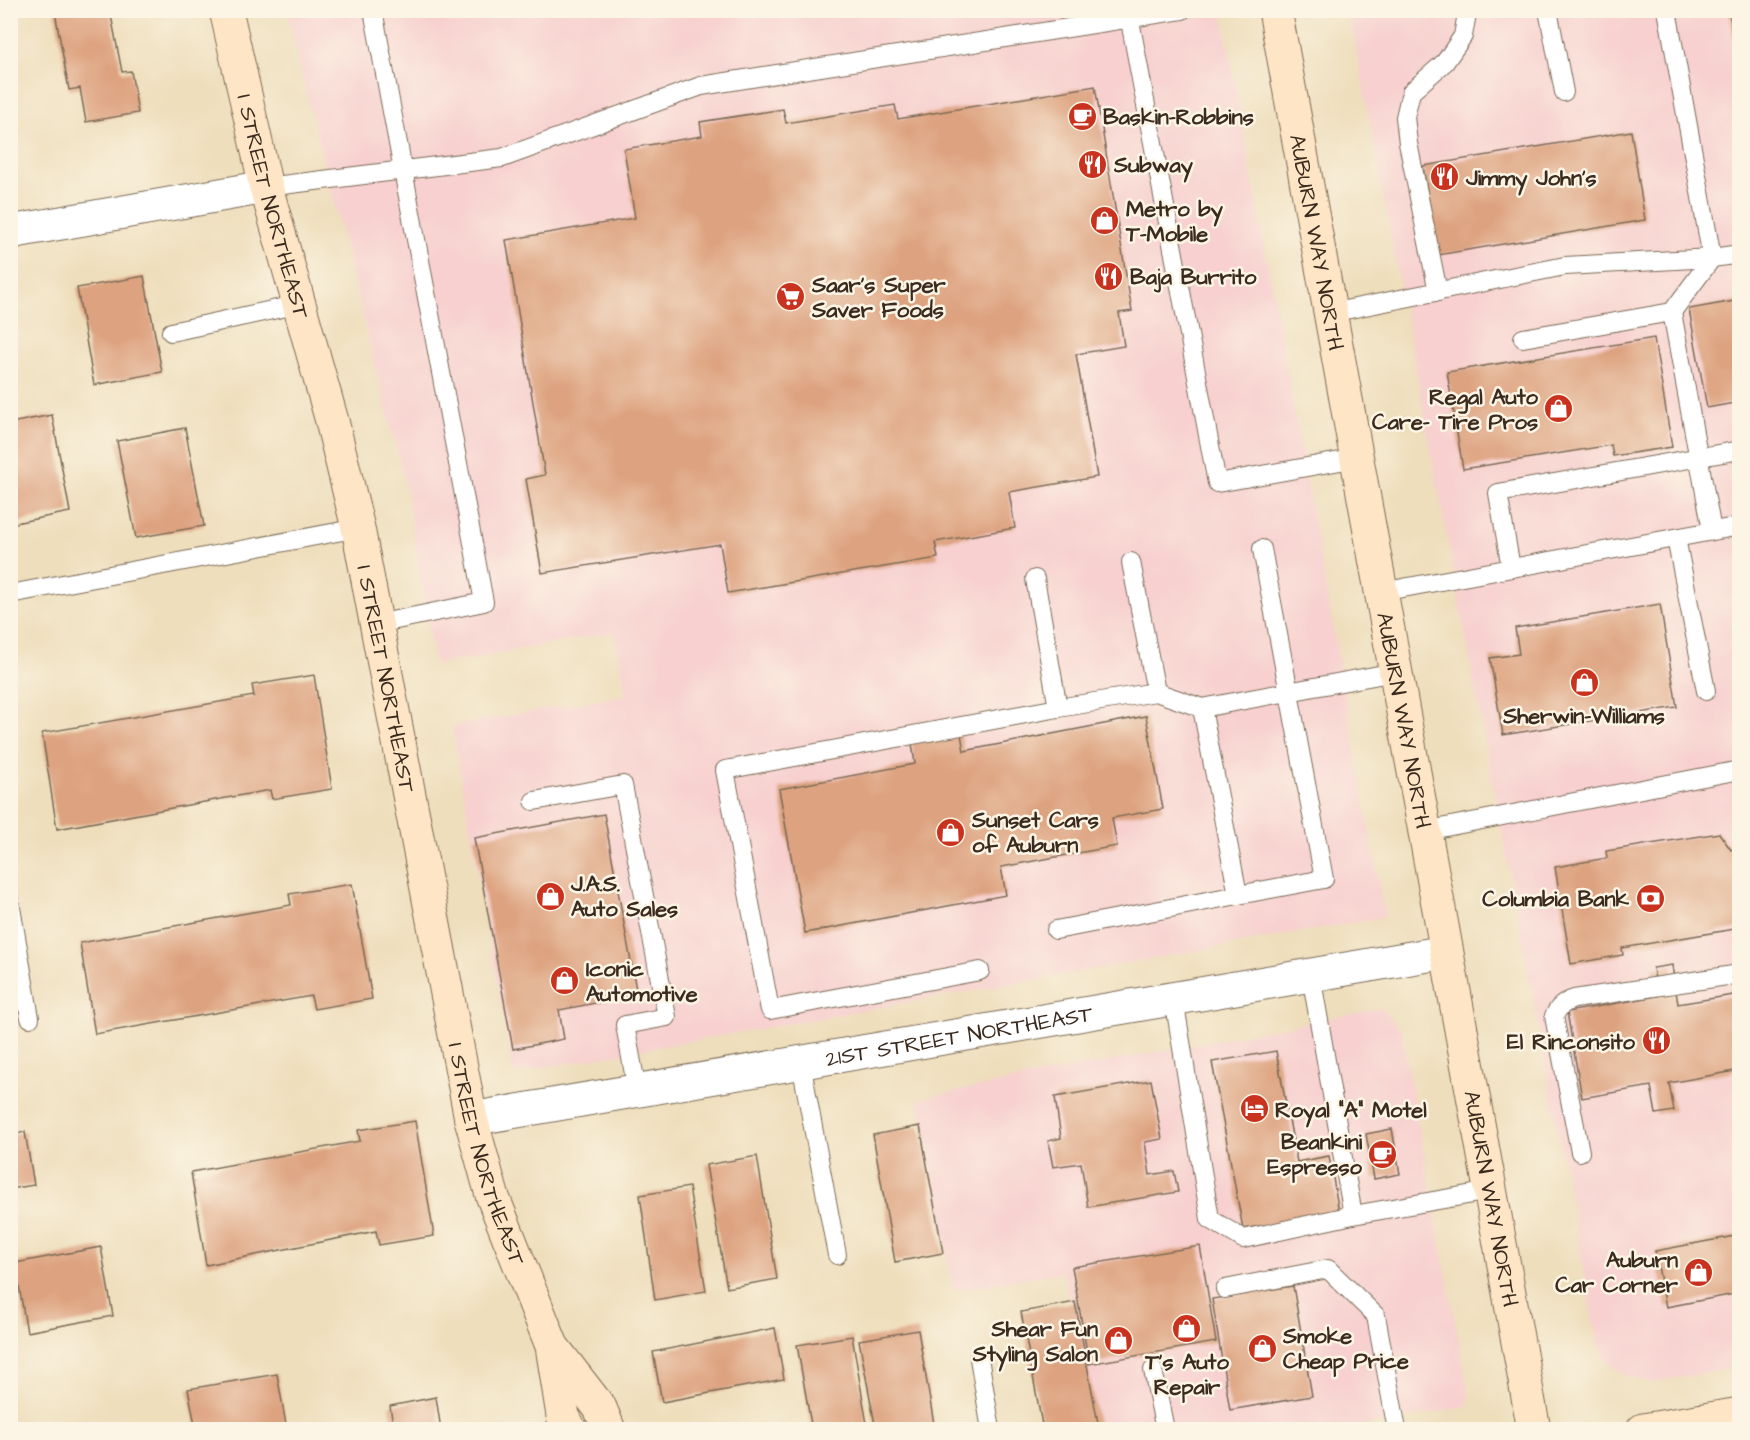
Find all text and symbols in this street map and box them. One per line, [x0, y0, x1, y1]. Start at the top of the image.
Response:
street label: I STREET NORTHEAST [229, 91, 316, 323]
cafe icon: Baskin-Robbins [1066, 100, 1098, 132]
place label: Baskin-Robbins [1103, 102, 1254, 133]
street label: AUBURN WAY NORTH [1281, 132, 1351, 353]
restaurant icon: Subway [1077, 148, 1109, 180]
place label: Subway [1113, 150, 1194, 183]
restaurant icon: Jimmy John's [1429, 161, 1461, 193]
place label: Jimmy John's [1465, 163, 1597, 196]
place label: Metro by T-Mobile [1125, 194, 1224, 250]
shop icon: Metro by T-Mobile [1089, 205, 1121, 237]
restaurant icon: Baja Burrito [1093, 260, 1125, 292]
place label: Baja Burrito [1130, 262, 1257, 293]
place label: Saar's Super Saver Foods [811, 270, 947, 326]
supermarket icon: Saar's Super Saver Foods [775, 281, 807, 313]
place label: Regal Auto Care- Tire Pros [1372, 382, 1539, 438]
shop icon: Regal Auto Care- Tire Pros [1543, 393, 1575, 425]
street label: I STREET NORTHEAST [348, 563, 422, 795]
street label: AUBURN WAY NORTH [1368, 610, 1438, 831]
shop icon: Sherwin-Williams [1568, 667, 1600, 699]
place label: Sherwin-Williams [1502, 701, 1665, 732]
place label: Sunset Cars of Auburn [971, 805, 1099, 861]
shop icon: Sunset Cars of Auburn [935, 816, 967, 848]
place label: J.A.S. Auto Sales [570, 869, 678, 925]
shop icon: J.A.S. Auto Sales [534, 880, 566, 912]
bank icon: Columbia Bank [1634, 882, 1666, 914]
place label: Columbia Bank [1482, 884, 1629, 915]
place label: Iconic Automotive [586, 954, 698, 1010]
shop icon: Iconic Automotive [549, 965, 581, 997]
street label: 21ST STREET NORTHEAST [823, 999, 1095, 1075]
restaurant icon: El Rinconsito [1640, 1025, 1672, 1057]
place label: El Rinconsito [1507, 1027, 1636, 1058]
street label: I STREET NORTHEAST [440, 1040, 532, 1270]
street label: AUBURN WAY NORTH [1455, 1088, 1525, 1309]
hotel icon: Royal "A" Motel [1238, 1093, 1270, 1125]
place label: Royal "A" Motel [1275, 1095, 1427, 1128]
place label: Beankini Espresso [1267, 1127, 1363, 1183]
cafe icon: Beankini Espresso [1367, 1138, 1399, 1170]
place label: Auburn Car Corner [1555, 1245, 1679, 1301]
shop icon: Auburn Car Corner [1683, 1256, 1715, 1288]
shop icon: T's Auto Repair [1171, 1313, 1203, 1345]
place label: Shear Fun Styling Salon [972, 1314, 1098, 1372]
place label: Smoke Cheap Price [1282, 1321, 1409, 1377]
shop icon: Shear Fun Styling Salon [1103, 1325, 1135, 1357]
shop icon: Smoke Cheap Price [1246, 1332, 1278, 1364]
place label: T's Auto Repair [1144, 1347, 1229, 1403]

